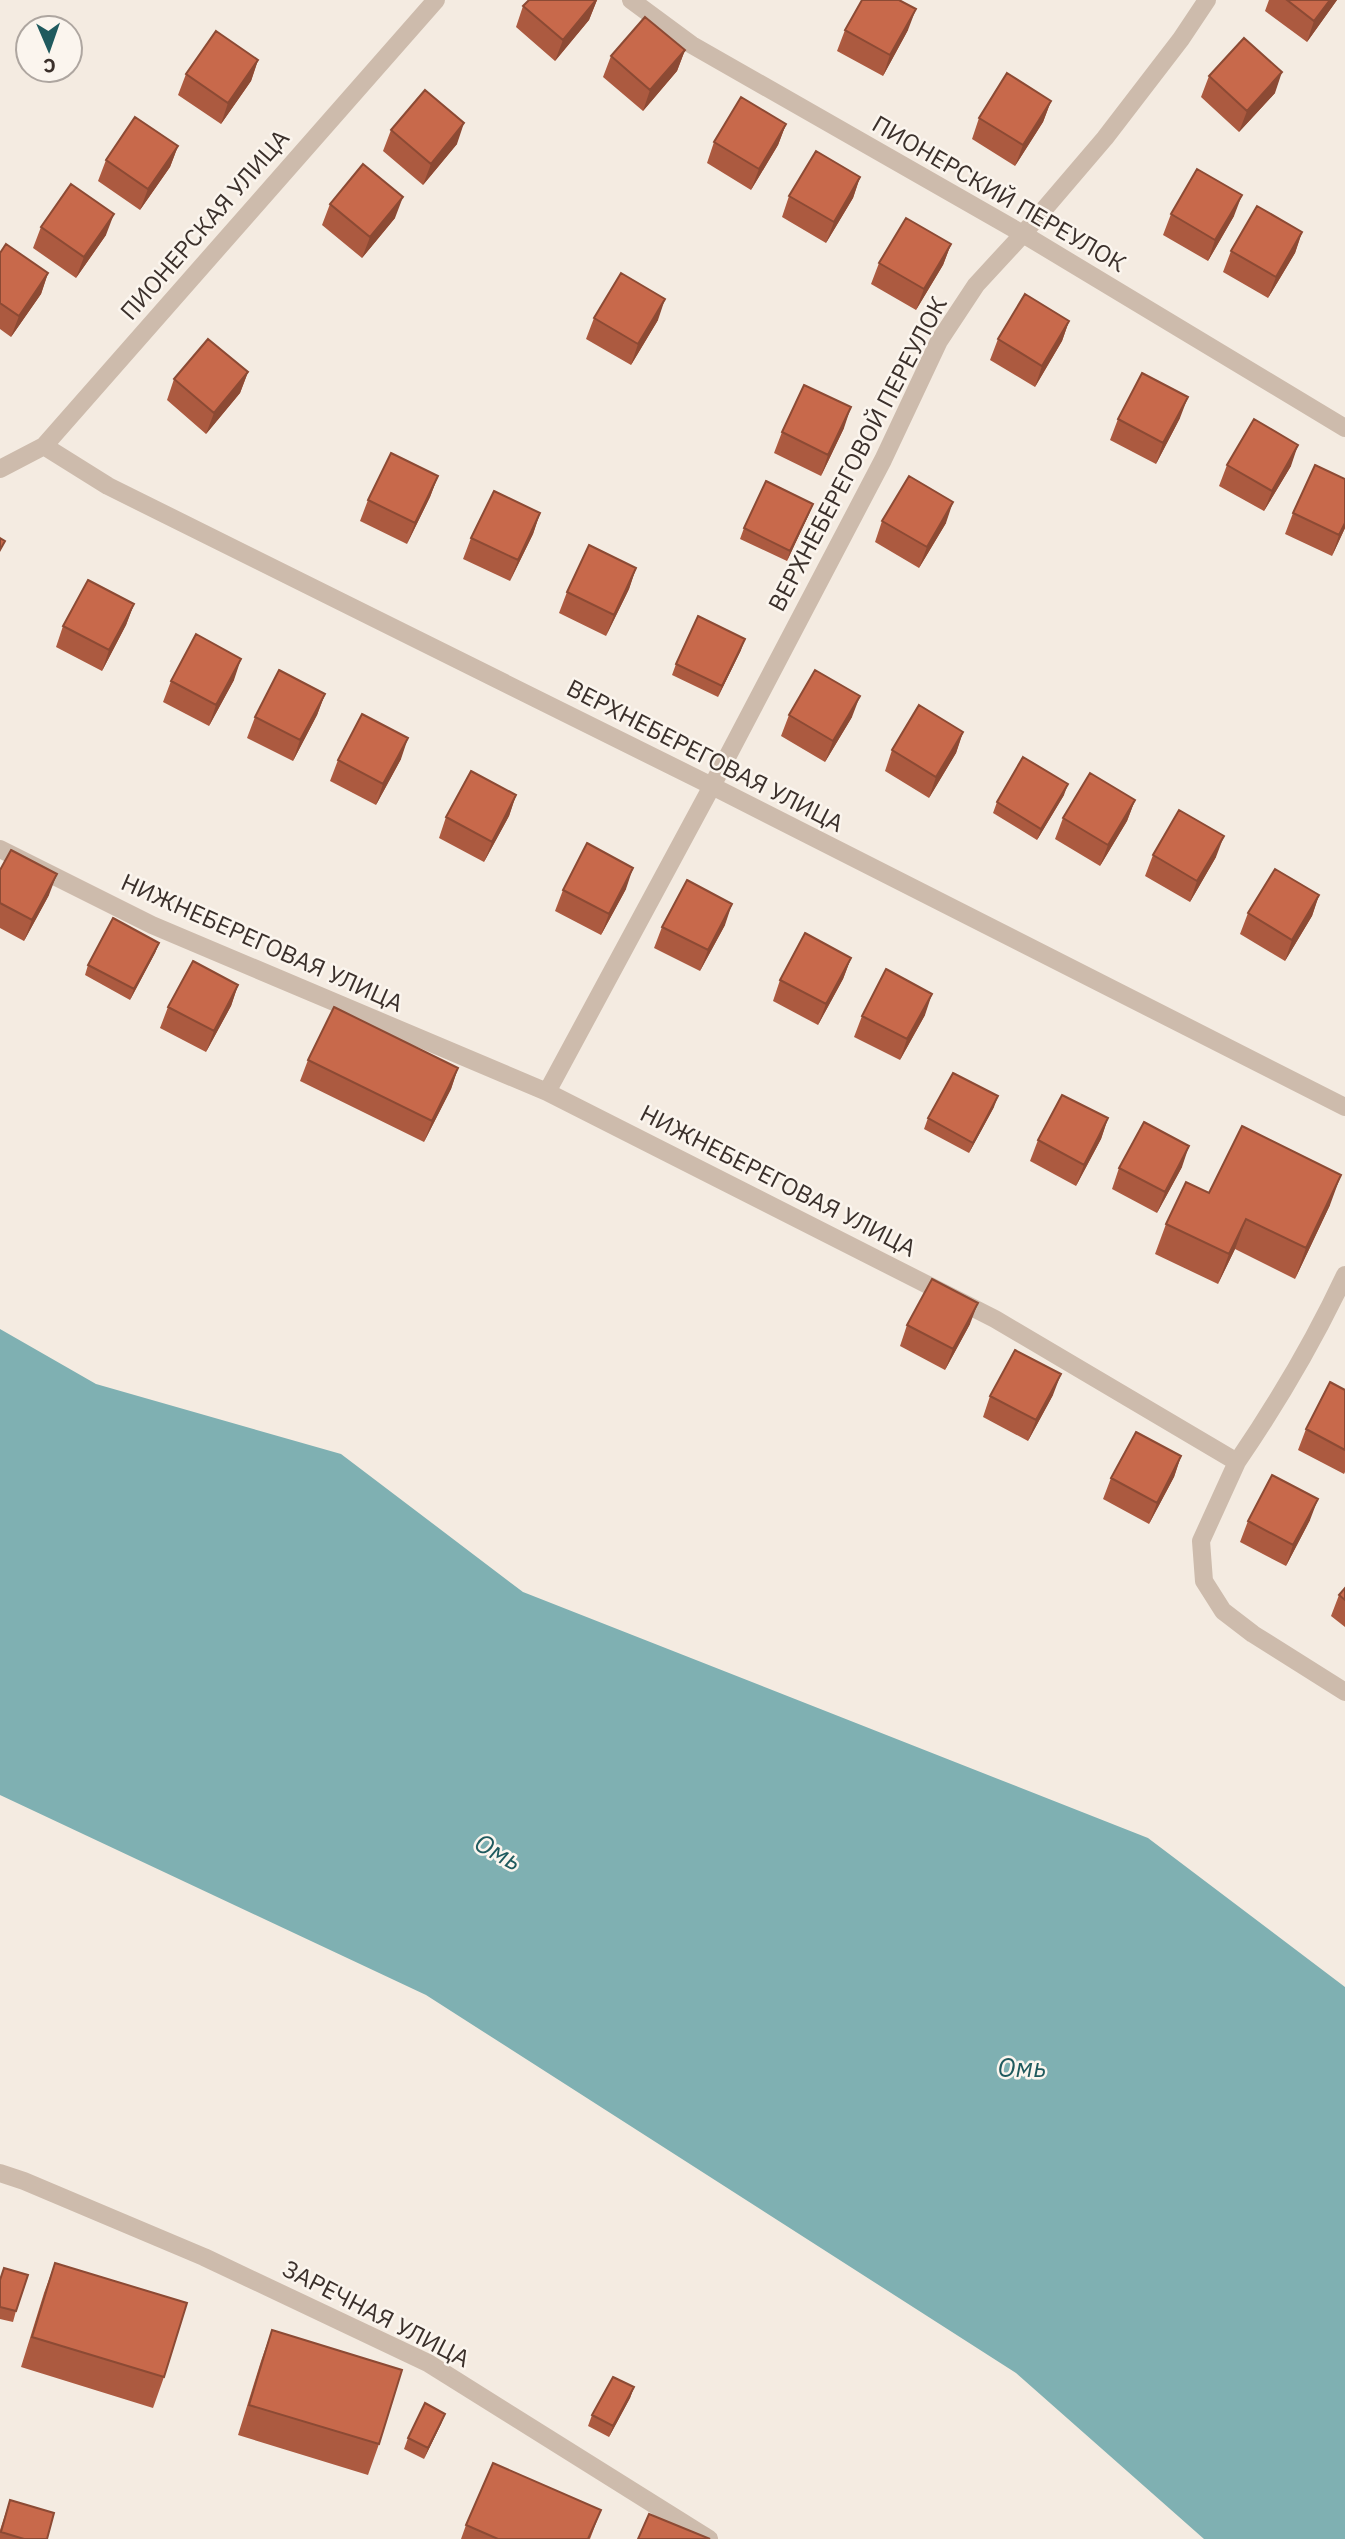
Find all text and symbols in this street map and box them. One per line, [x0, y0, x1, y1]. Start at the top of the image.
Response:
north arrow [14, 14, 84, 84]
text: С [43, 54, 56, 78]
street label: ПИОНЕРСКИЙ ПЕРЕУЛОК [867, 107, 1132, 279]
street label: ПИОНЕРСКАЯ УЛИЦА [113, 122, 296, 326]
street label: ВЕРХНЕБЕРЕГОВОЙ ПЕРЕУЛОК [760, 290, 954, 617]
street label: ВЕРХНЕБЕРЕГОВАЯ УЛИЦА [562, 671, 849, 839]
street label: НИЖНЕБЕРЕГОВАЯ УЛИЦА [116, 865, 408, 1019]
street label: НИЖНЕБЕРЕГОВАЯ УЛИЦА [635, 1096, 922, 1264]
water label: Омь [469, 1825, 528, 1878]
water label: Омь [998, 2050, 1046, 2084]
street label: ЗАРЕЧНАЯ УЛИЦА [277, 2252, 476, 2374]

